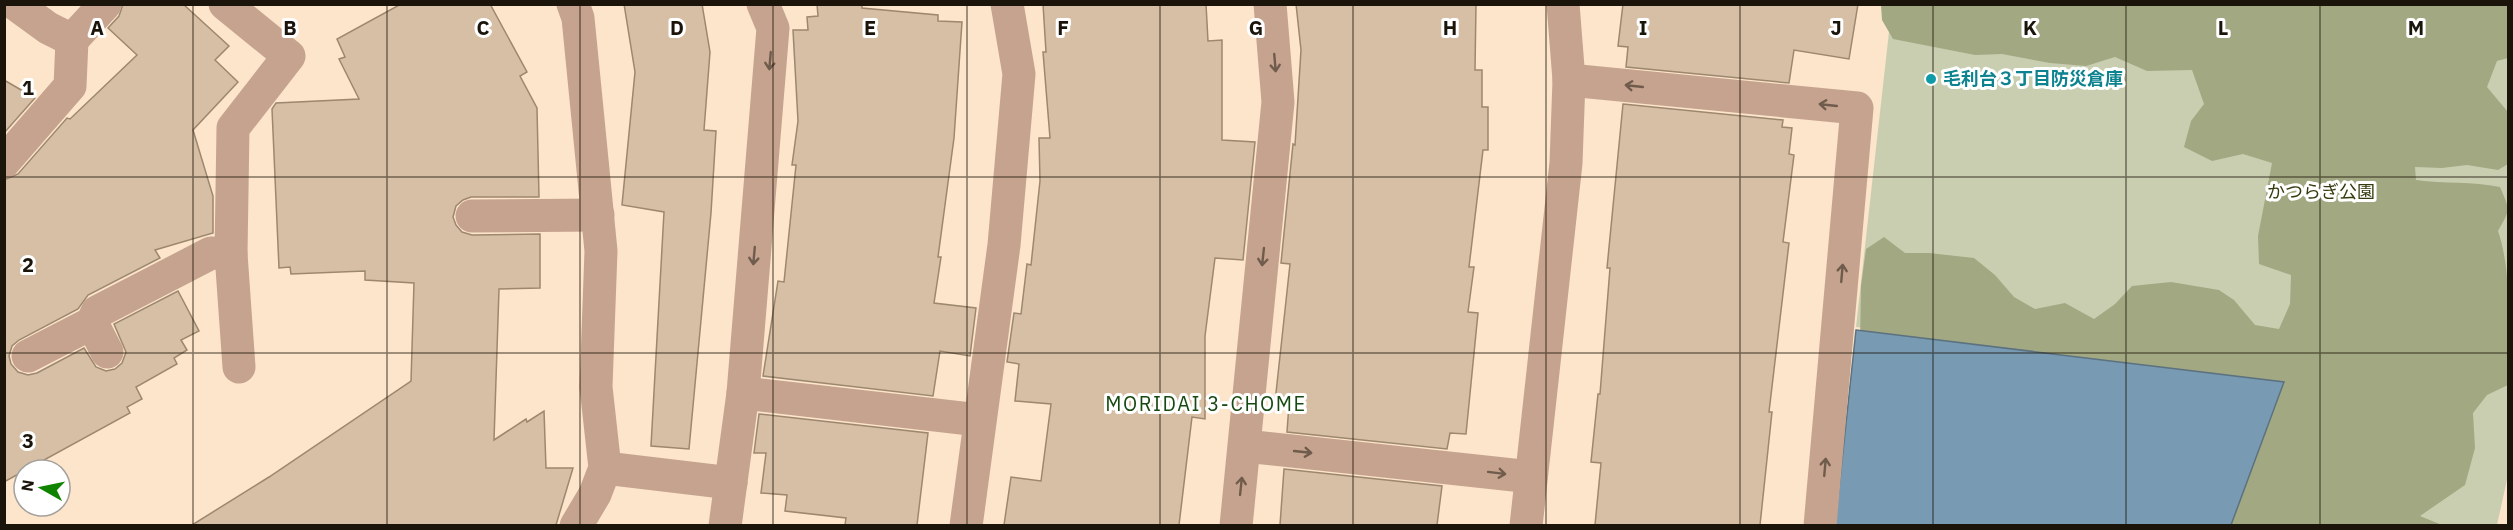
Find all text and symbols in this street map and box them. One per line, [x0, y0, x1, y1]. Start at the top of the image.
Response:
text: A [90, 14, 104, 41]
text: B [283, 14, 297, 41]
text: C [476, 14, 490, 41]
text: D [670, 14, 684, 41]
text: E [864, 14, 876, 41]
text: F [1057, 14, 1069, 41]
text: G [1249, 14, 1263, 41]
text: H [1443, 14, 1457, 41]
text: I [1639, 14, 1647, 41]
text: J [1830, 14, 1842, 41]
text: K [2023, 14, 2037, 41]
text: L [2218, 14, 2228, 41]
text: M [2408, 14, 2424, 41]
one-way arrow [764, 51, 775, 71]
one-way arrow [1270, 52, 1281, 72]
place label: 毛利台３丁目防災倉庫 [1943, 67, 2123, 90]
marker: 毛利台３丁目防災倉庫 [1924, 72, 1938, 86]
text: 1 [22, 74, 34, 101]
one-way arrow [1625, 80, 1644, 91]
one-way arrow [1819, 99, 1839, 110]
park label: かつらぎ公園 [2267, 180, 2375, 203]
one-way arrow [748, 245, 759, 265]
one-way arrow [1257, 246, 1268, 266]
text: 2 [22, 251, 34, 278]
one-way arrow [1837, 264, 1848, 283]
district label: MORIDAI 3-CHOME [1105, 390, 1307, 417]
text: 3 [22, 427, 34, 454]
one-way arrow [1293, 447, 1312, 458]
north arrow [12, 458, 72, 518]
one-way arrow [1820, 458, 1831, 478]
one-way arrow [1486, 468, 1506, 479]
one-way arrow [1235, 476, 1246, 496]
text: N [16, 478, 38, 493]

